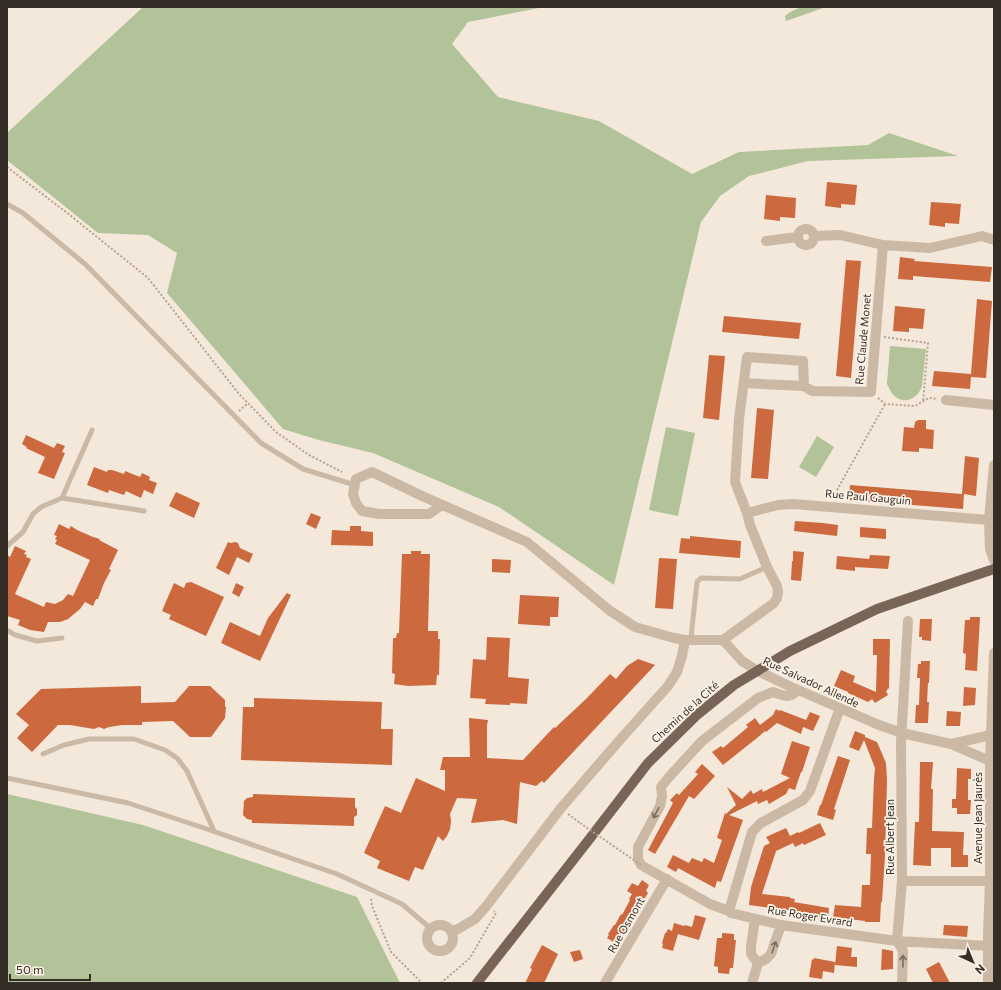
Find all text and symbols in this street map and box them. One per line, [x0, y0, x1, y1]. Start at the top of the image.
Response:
street label: Rue Claude Monet [852, 292, 873, 385]
street label: Rue Paul Gauguin [825, 486, 912, 507]
street label: Rue Salvador Allende [761, 654, 861, 710]
street label: Chemin de la Cité [648, 678, 721, 745]
street label: Avenue Jean Jaurès [971, 772, 985, 864]
street label: Rue Albert Jean [883, 799, 897, 875]
one-way arrow [652, 806, 659, 818]
street label: Rue Osmont [604, 894, 647, 955]
street label: Rue Roger Evrard [767, 902, 853, 929]
one-way arrow [770, 942, 778, 954]
north arrow [953, 942, 993, 982]
one-way arrow [899, 955, 907, 968]
scale bar [10, 956, 90, 982]
text: 50 m [16, 962, 44, 976]
text: N [973, 962, 988, 977]

